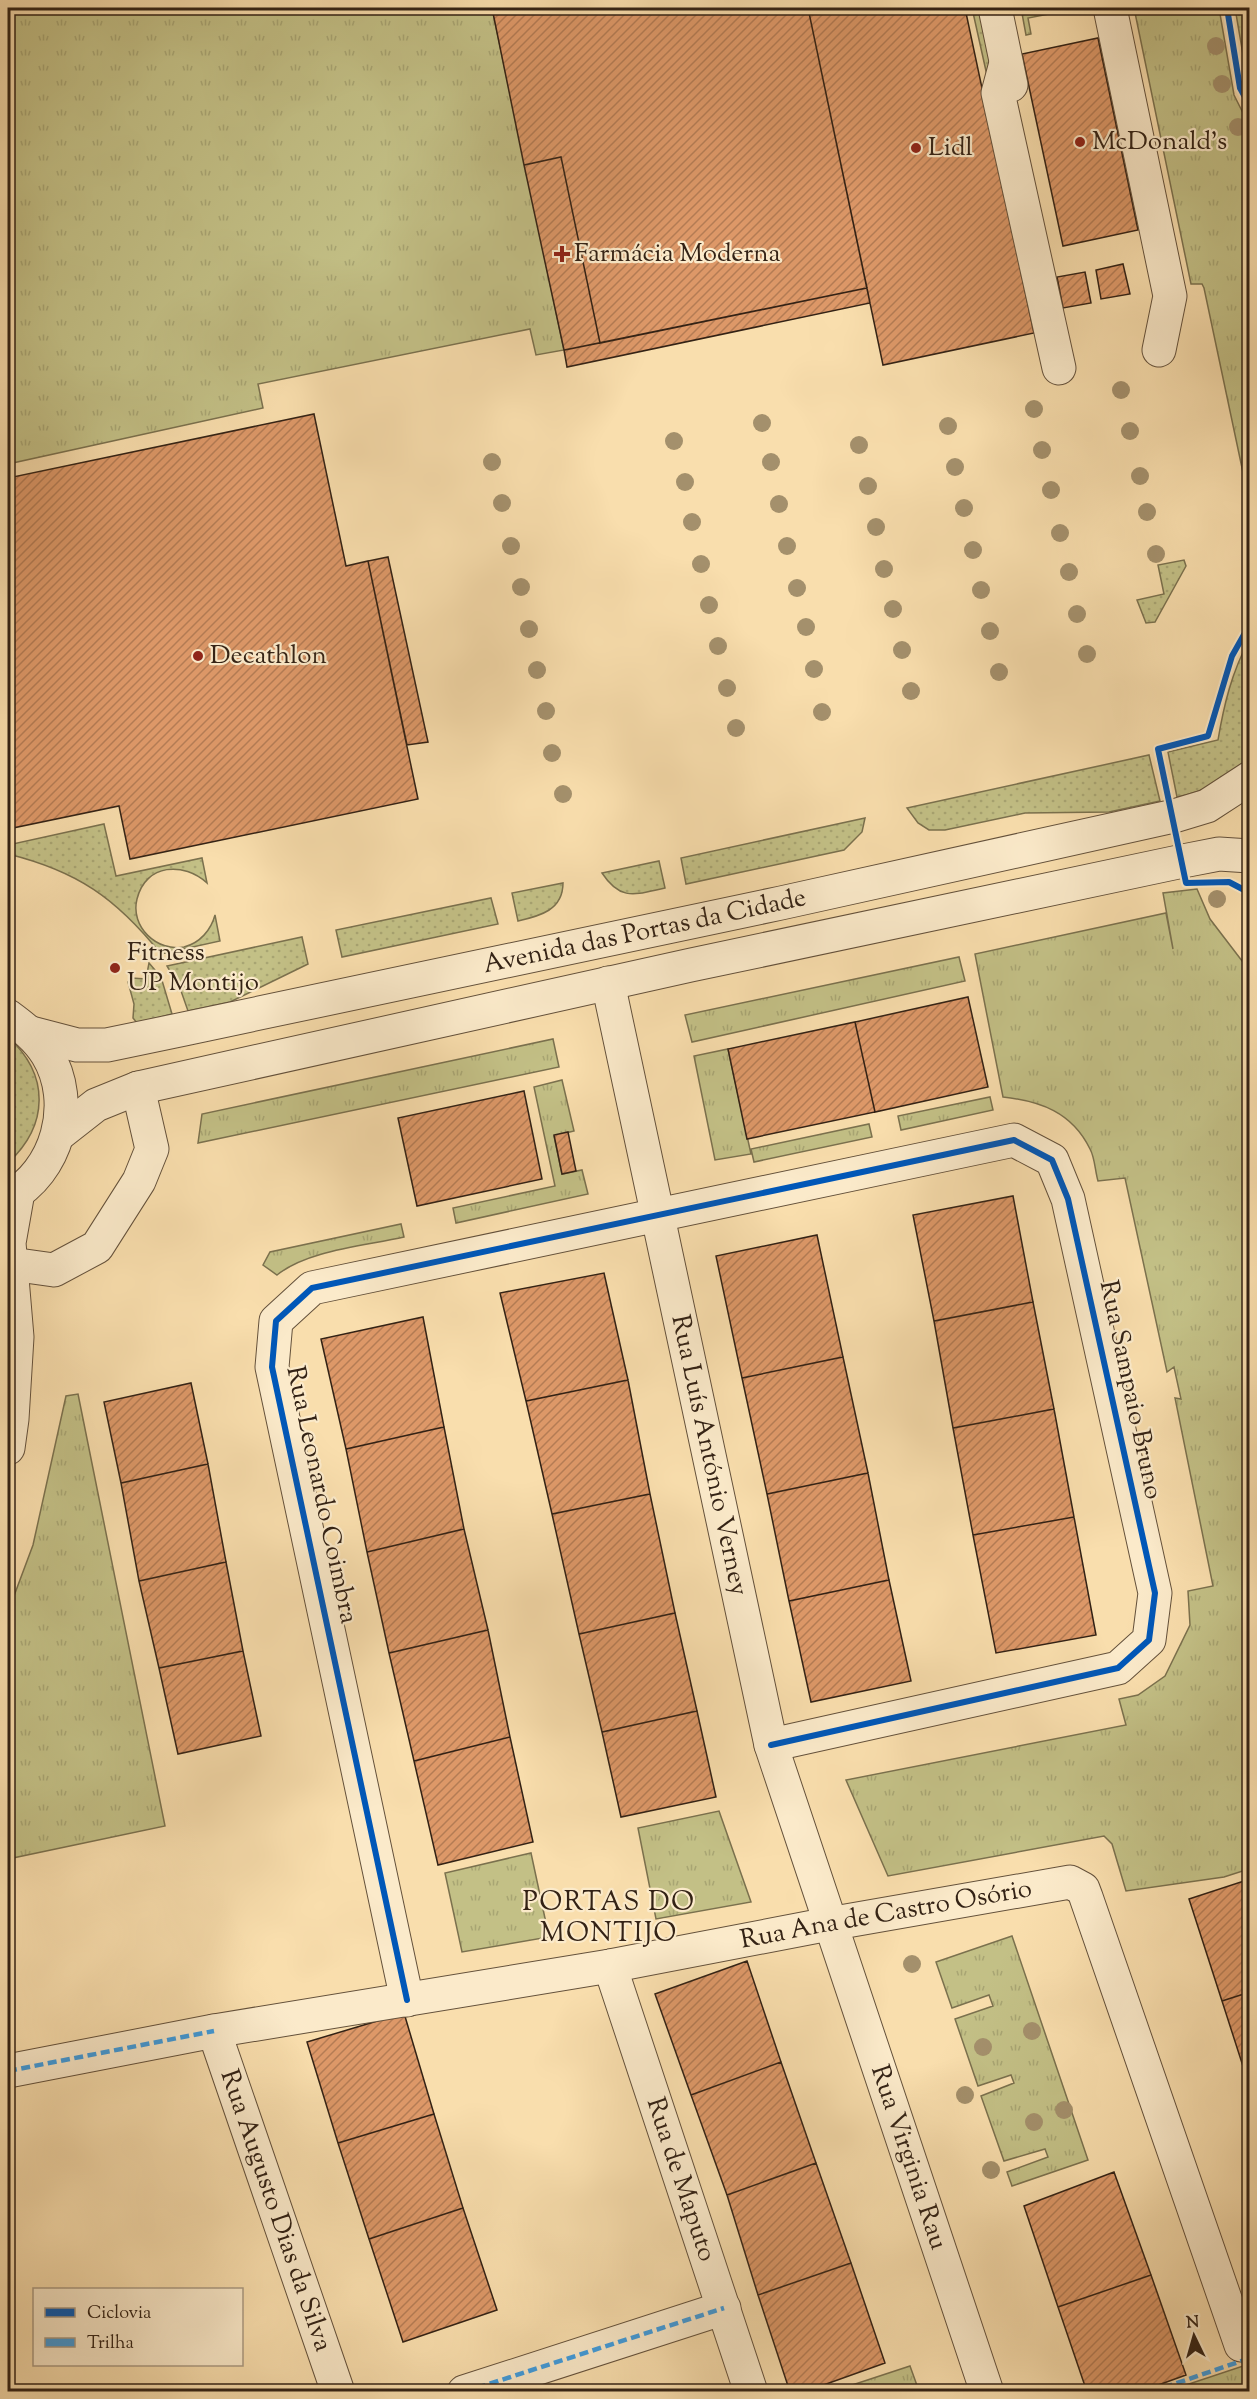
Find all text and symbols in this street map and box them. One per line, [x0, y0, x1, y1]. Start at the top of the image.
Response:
place label: McDonald's [1092, 124, 1227, 161]
place label: Lidl [928, 130, 973, 167]
marker: McDonald's [1073, 135, 1087, 149]
marker: Lidl [909, 141, 923, 155]
place label: Farmácia Moderna [574, 236, 781, 273]
marker: Farmácia Moderna [555, 247, 569, 261]
place label: Decathlon [210, 638, 327, 675]
marker: Decathlon [191, 649, 205, 663]
street label: Avenida das Portas da Cidade [480, 879, 810, 984]
place label: Fitness UP Montijo [127, 935, 259, 1002]
marker: Fitness UP Montijo [108, 961, 122, 975]
street label: Rua Sampaio Bruno [1089, 1277, 1171, 1503]
street label: Rua Luís António Verney [661, 1312, 757, 1599]
street label: Rua Leonardo Coimbra [276, 1363, 366, 1627]
street label: Rua Ana de Castro Osório [737, 1870, 1035, 1959]
district label: PORTAS DO MONTIJO [522, 1884, 696, 1954]
street label: Rua Virginia Rau [861, 2060, 957, 2255]
street label: Rua Augusto Dias da Silva [210, 2065, 341, 2357]
street label: Rua de Maputo [636, 2093, 725, 2266]
legend [33, 2288, 243, 2366]
text: Ciclovia [87, 2301, 151, 2327]
north arrow [1164, 2306, 1224, 2366]
text: N [1186, 2312, 1200, 2336]
text: Trilha [87, 2331, 134, 2357]

